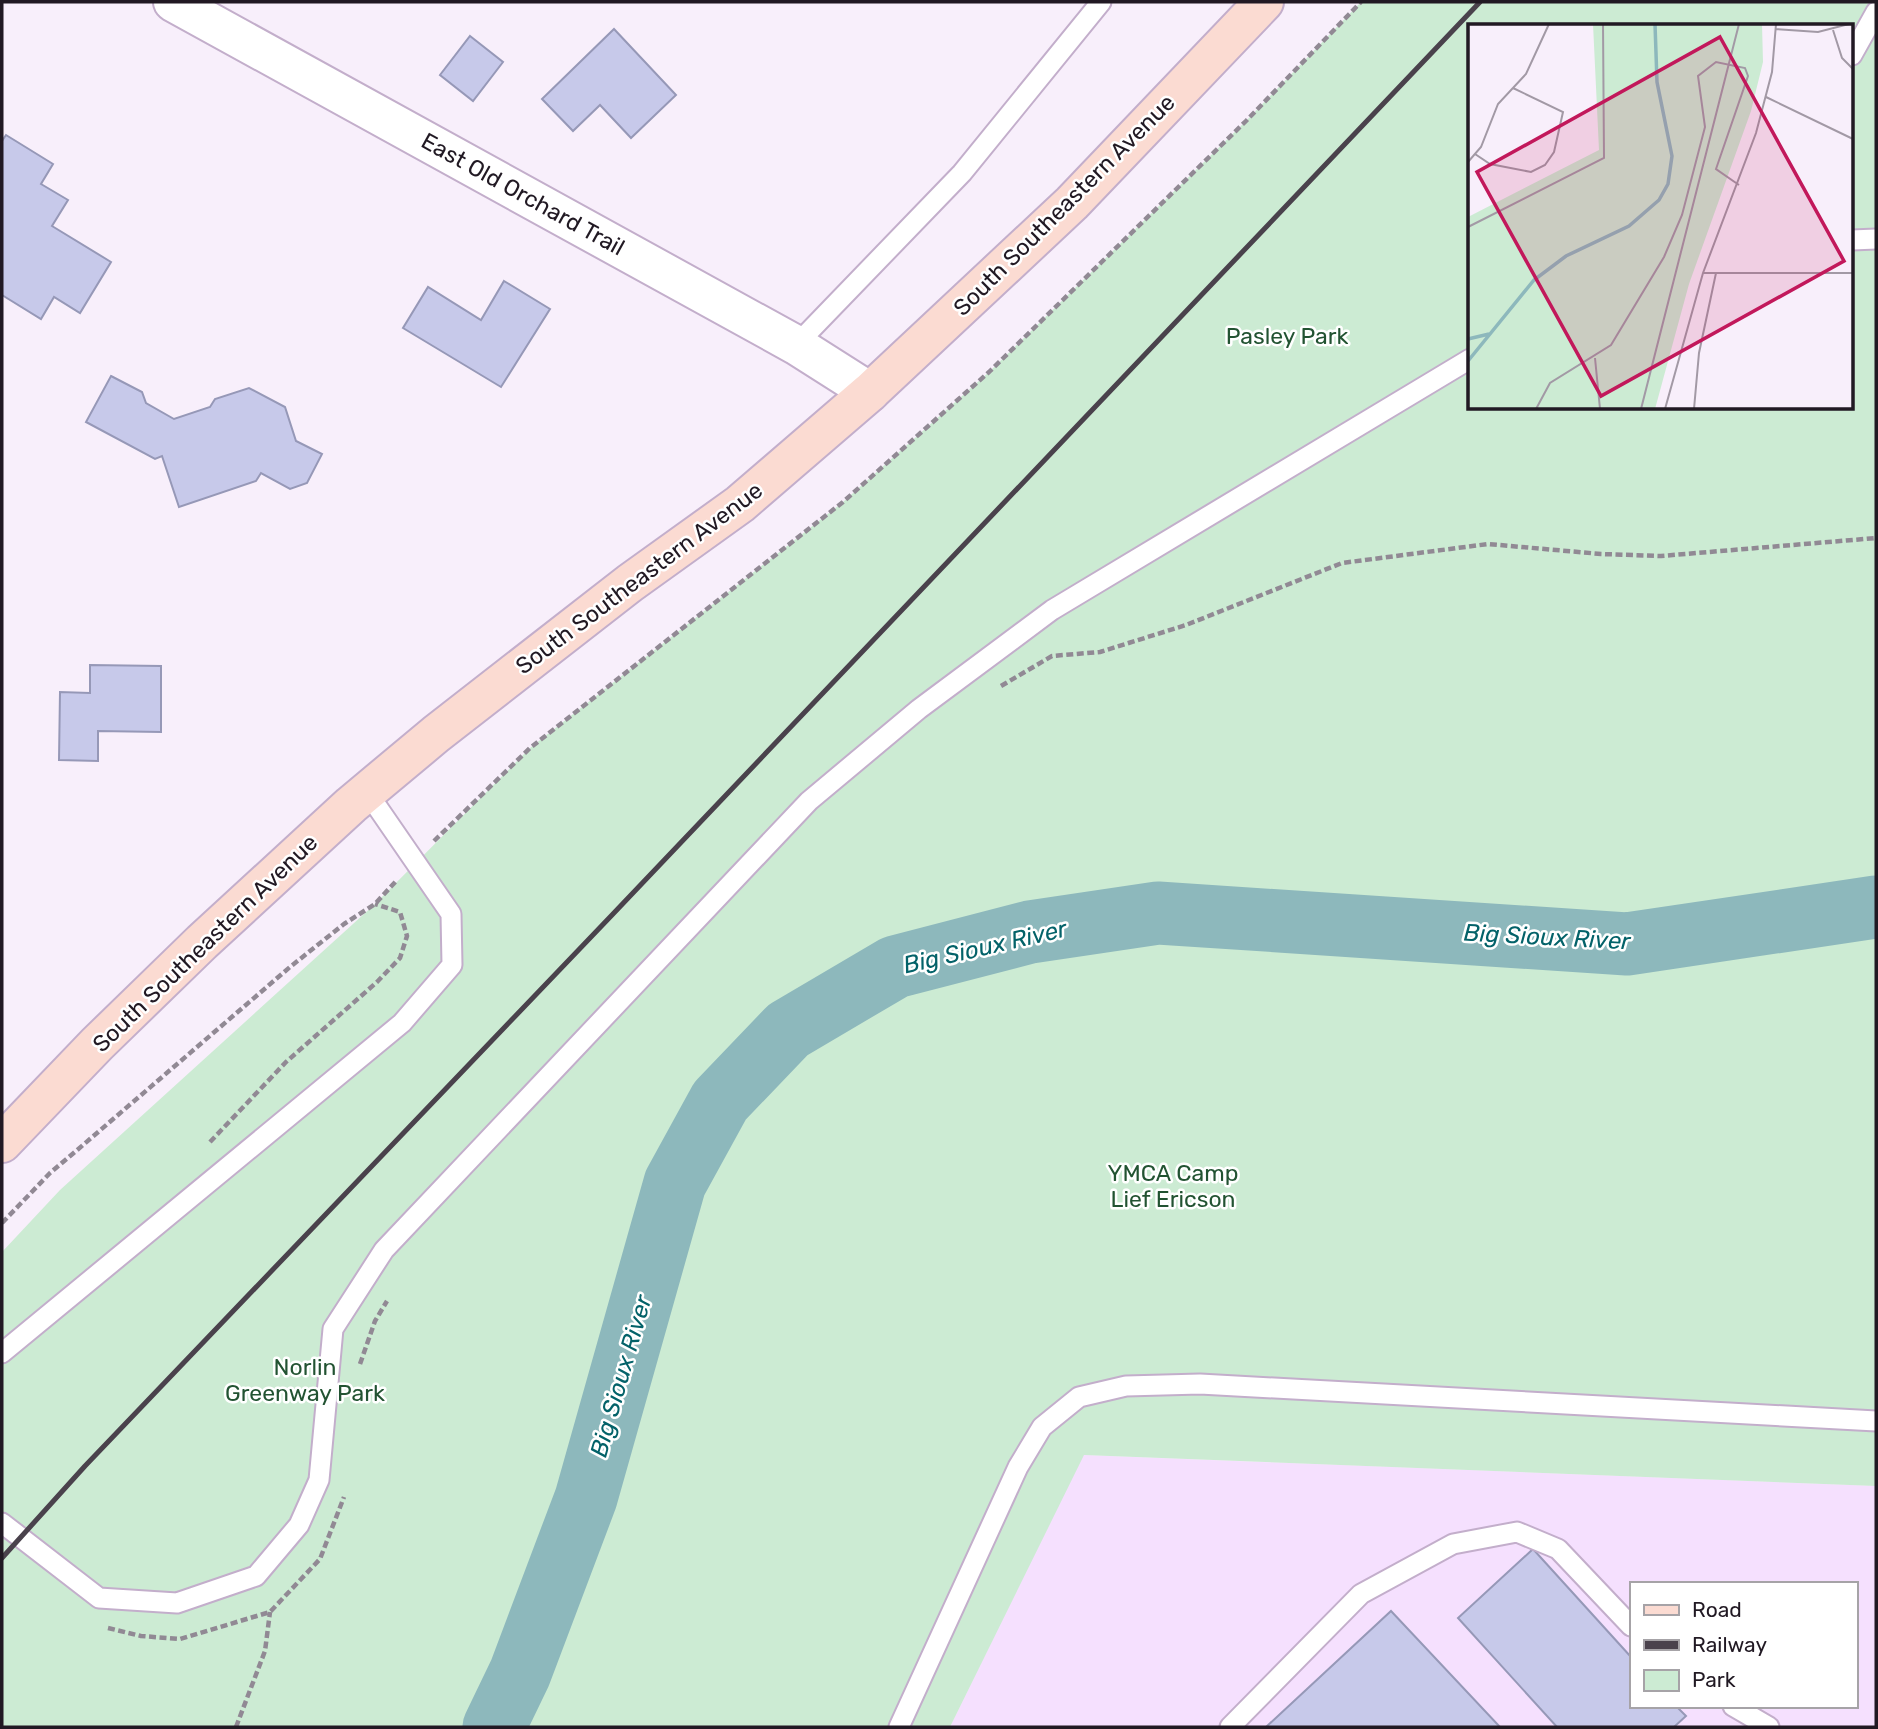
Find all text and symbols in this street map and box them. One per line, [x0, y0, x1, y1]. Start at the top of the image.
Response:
inset map [1468, 24, 1854, 410]
street label: South Southeastern Avenue [947, 88, 1181, 322]
street label: East Old Orchard Trail [416, 126, 630, 262]
park label: Pasley Park [1226, 322, 1348, 350]
street label: South Southeastern Avenue [510, 476, 768, 680]
street label: South Southeastern Avenue [87, 828, 323, 1058]
water label: Big Sioux River [901, 914, 1070, 979]
water label: Big Sioux River [1463, 919, 1632, 955]
park label: YMCA Camp Lief Ericson [1108, 1159, 1238, 1213]
water label: Big Sioux River [585, 1291, 658, 1460]
park label: Norlin Greenway Park [225, 1353, 385, 1407]
legend [1630, 1582, 1857, 1708]
text: Road [1692, 1597, 1742, 1622]
text: Railway [1692, 1632, 1767, 1657]
text: Park [1692, 1667, 1736, 1692]

